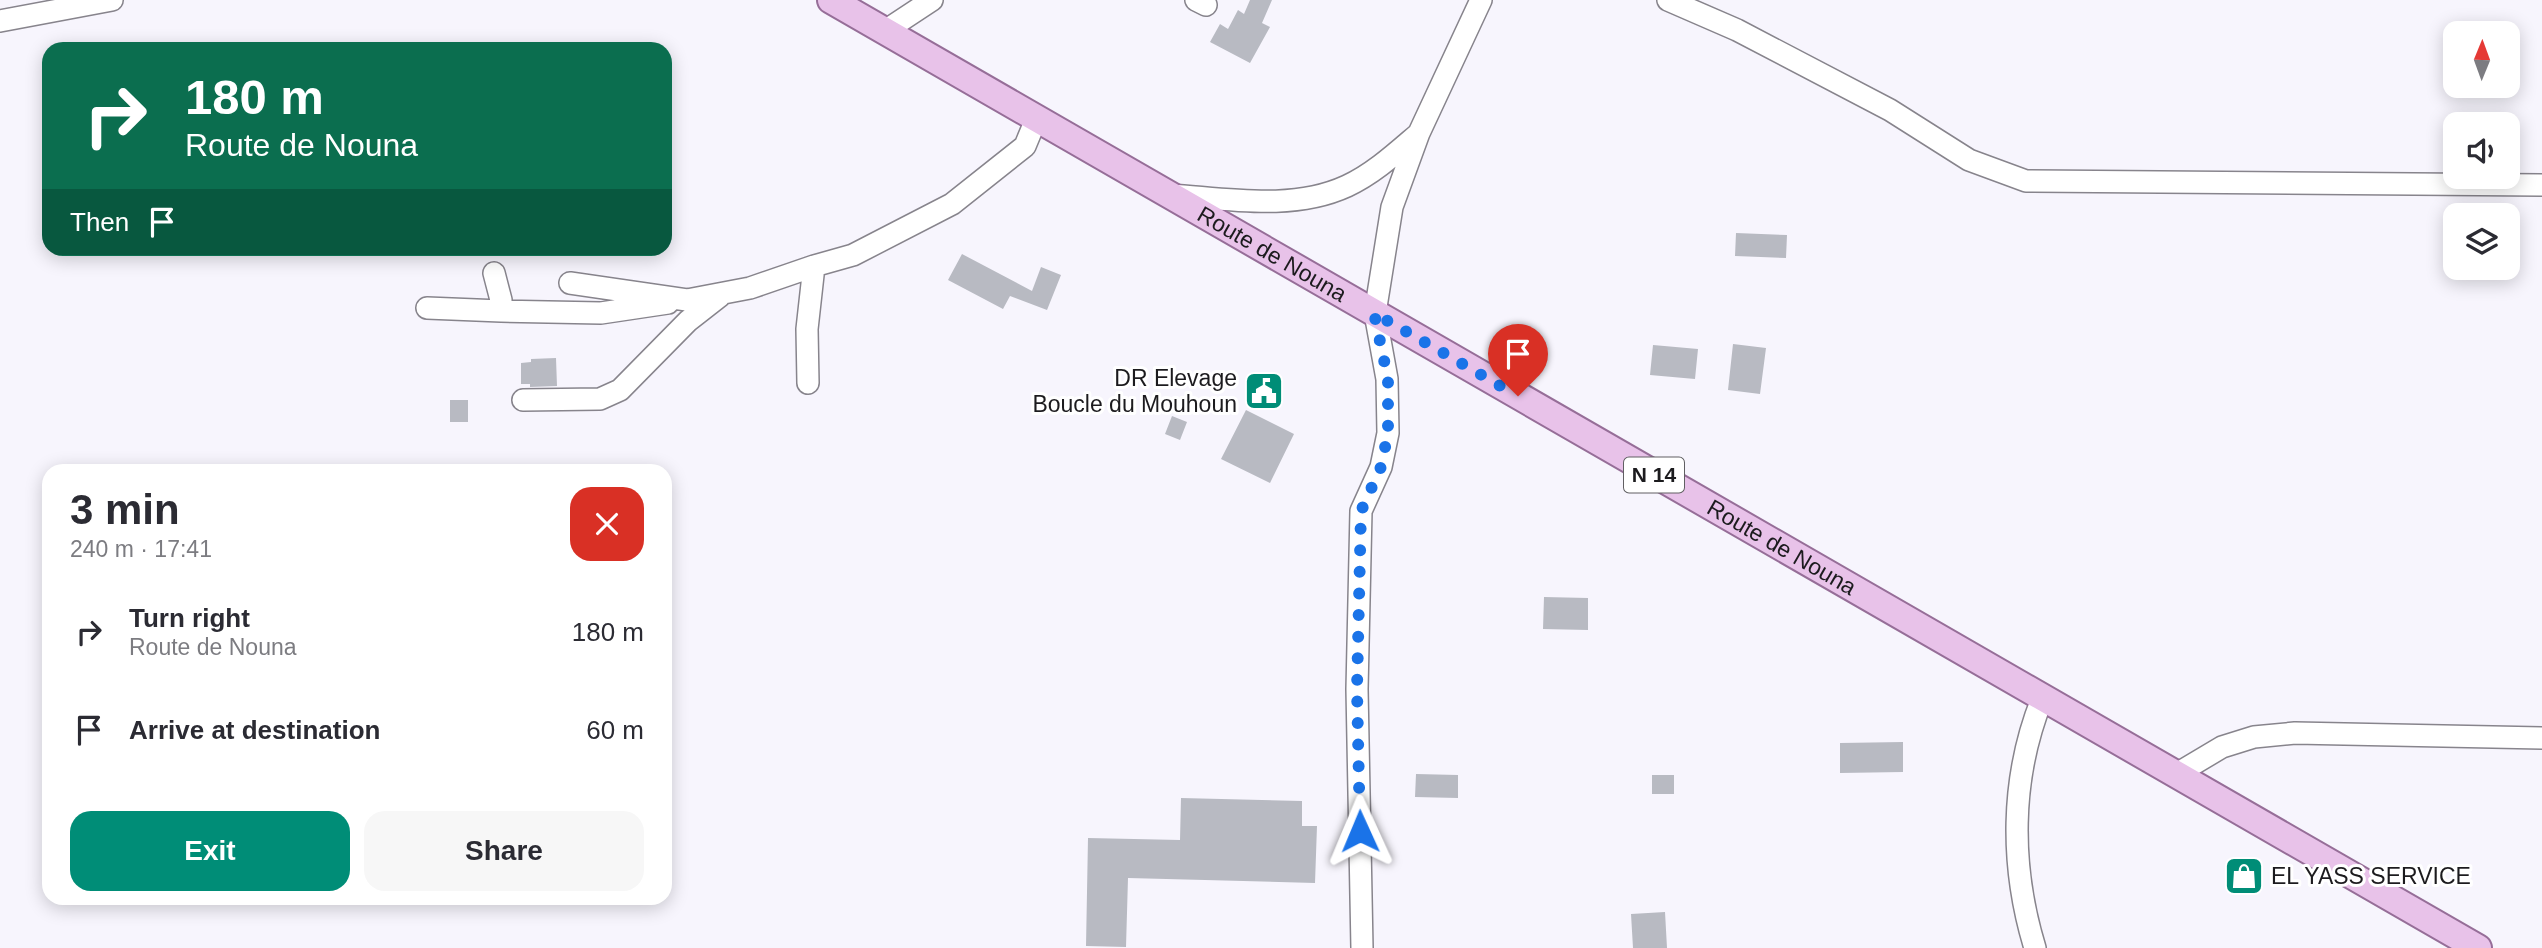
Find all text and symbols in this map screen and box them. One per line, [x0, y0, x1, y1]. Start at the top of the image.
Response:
north arrow [2443, 21, 2520, 98]
map controls [2443, 21, 2520, 280]
icon: right [70, 70, 161, 161]
text: 180 m [185, 70, 324, 124]
button: sound [2443, 112, 2520, 189]
text: Route de Nouna [185, 127, 418, 163]
street label: Route de Nouna [1193, 201, 1351, 307]
icon: arrive [143, 203, 181, 241]
button: layers [2443, 203, 2520, 280]
text: Then [70, 207, 129, 237]
pin [1488, 324, 1548, 396]
icon: arrive [1499, 335, 1537, 373]
place label: DR Elevage Boucle du Mouhoun [1032, 365, 1237, 417]
public building icon: DR Elevage Boucle du Mouhoun [1243, 370, 1285, 412]
road number: N 14 [1624, 458, 1684, 492]
text: 3 min [70, 486, 180, 533]
button: close [570, 487, 644, 561]
street label: Route de Nouna [1703, 494, 1861, 600]
text: 240 m · 17:41 [70, 536, 212, 562]
text: Turn right [129, 603, 250, 633]
icon: right [70, 613, 108, 651]
text: 180 m [572, 617, 644, 647]
text: Route de Nouna [129, 634, 297, 660]
icon: arrive [70, 711, 108, 749]
text: Arrive at destination [129, 715, 380, 745]
text: 60 m [586, 715, 644, 745]
position arrow [1323, 794, 1397, 868]
button: Exit [70, 811, 350, 891]
button: Share [364, 811, 644, 891]
shop icon: EL YASS SERVICE [2223, 855, 2265, 897]
place label: EL YASS SERVICE [2271, 863, 2471, 889]

